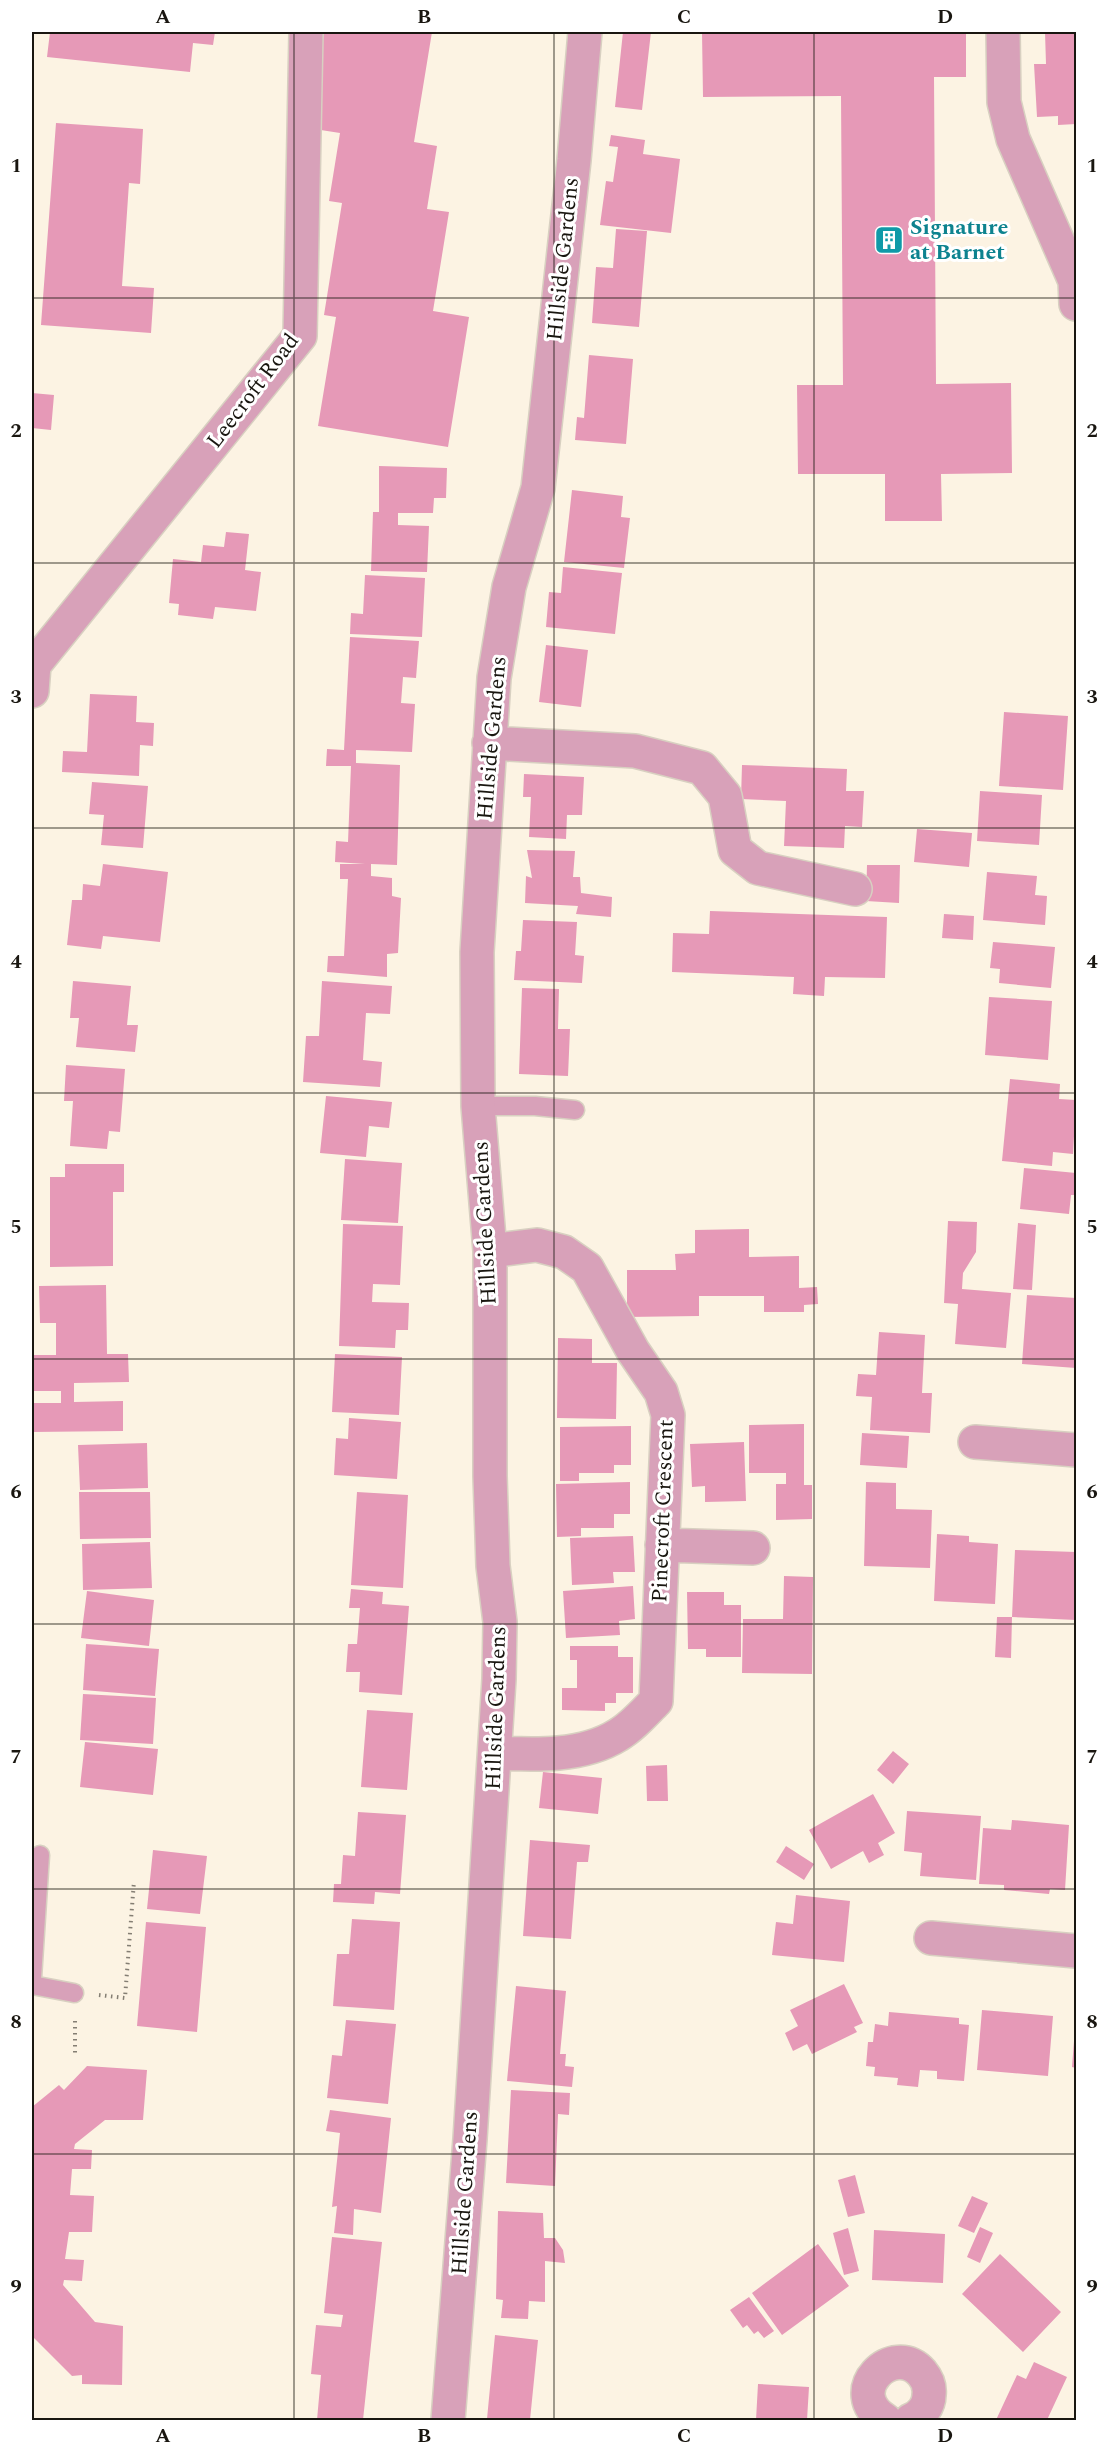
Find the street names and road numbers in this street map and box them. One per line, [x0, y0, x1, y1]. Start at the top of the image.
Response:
street label: Hillside Gardens [538, 176, 588, 342]
street label: Leecroft Road [199, 326, 307, 456]
street label: Hillside Gardens [468, 655, 516, 821]
street label: Hillside Gardens [464, 1140, 506, 1306]
street label: Pinecroft Crescent [643, 1419, 683, 1603]
street label: Hillside Gardens [477, 1625, 515, 1791]
street label: Hillside Gardens [443, 2110, 487, 2276]

